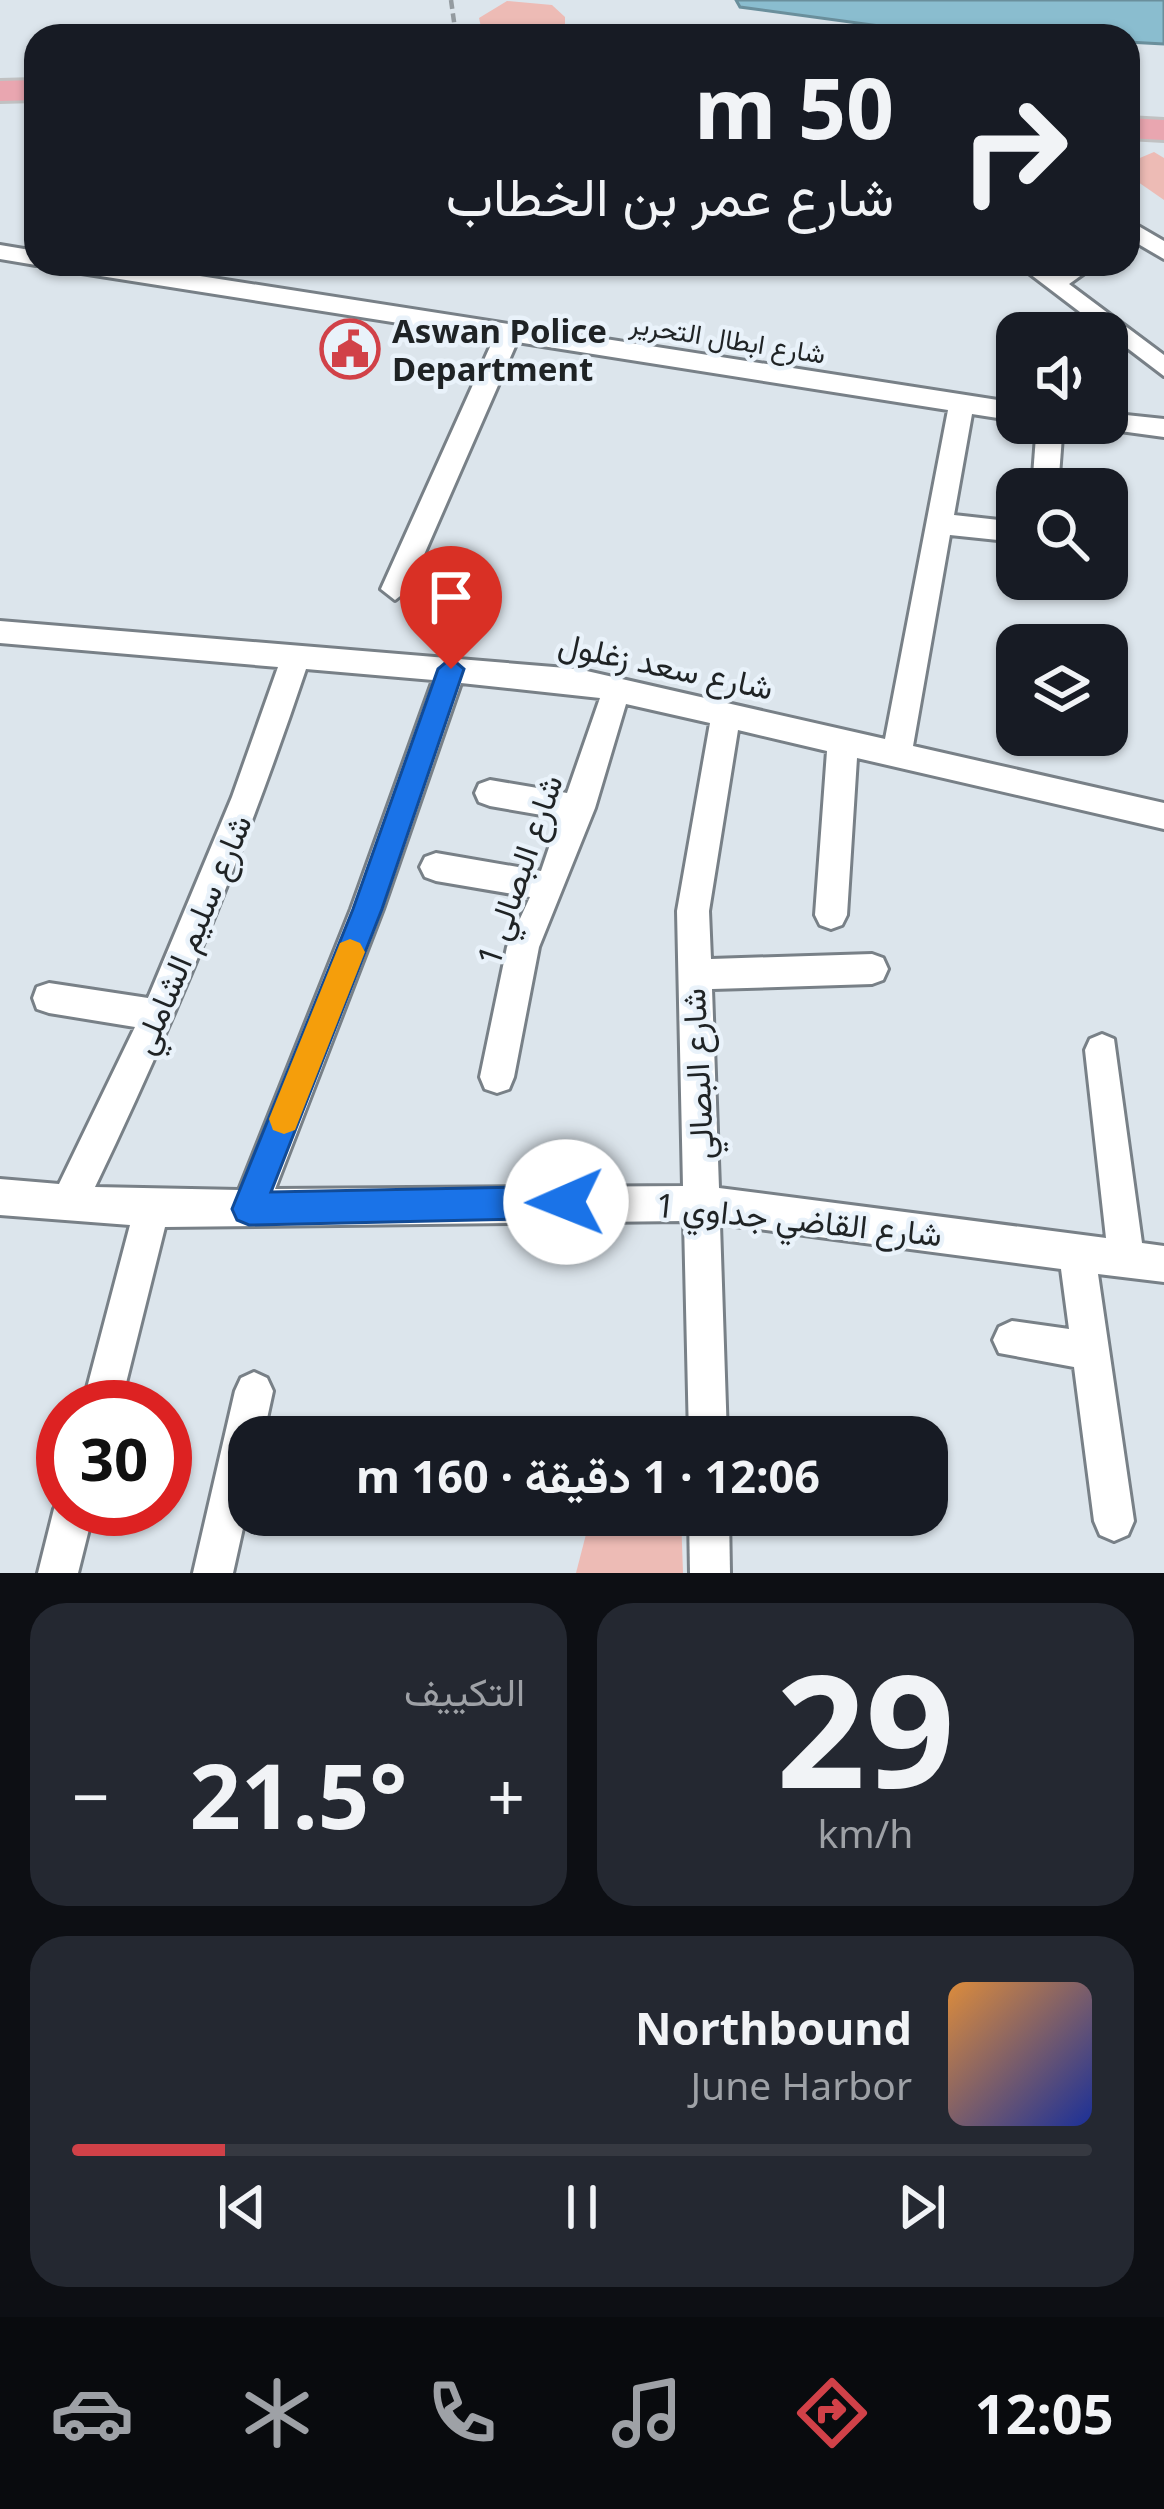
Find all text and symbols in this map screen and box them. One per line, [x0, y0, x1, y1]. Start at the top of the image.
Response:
text: 50 m [694, 49, 894, 164]
icon: right [936, 72, 1092, 228]
text: شارع عمر بن الخطاب [446, 158, 894, 232]
street label: شارع ابطال التحرير [626, 304, 828, 373]
place label: Aswan Police Department [392, 308, 607, 391]
map controls [996, 312, 1128, 756]
button: sound [996, 312, 1128, 444]
public building icon: Aswan Police Department [319, 318, 381, 380]
button: search [996, 468, 1128, 600]
pin [400, 546, 502, 669]
icon: arrive [418, 564, 484, 630]
street label: شارع سعد زغلول [554, 620, 777, 711]
button: layers [996, 624, 1128, 756]
street label: شارع البصالي 1 [465, 769, 577, 973]
street label: شارع سليم الشاملي [120, 807, 266, 1063]
street label: شارع البصالي [670, 987, 729, 1161]
position arrow [503, 1139, 629, 1265]
street label: شارع القاضي جداوي 1 [653, 1182, 944, 1261]
speed limit sign: 30 [36, 1380, 192, 1536]
text: 12:06 · 1 دقيقة · 160 m [356, 1445, 820, 1506]
text: 29 [776, 1621, 955, 1834]
text: التكييف [404, 1664, 525, 1717]
text: 21.5° [190, 1733, 407, 1855]
text: − [72, 1750, 110, 1840]
text: + [487, 1750, 525, 1840]
text: km/h [818, 1806, 913, 1859]
text: Northbound [635, 1997, 912, 2058]
text: June Harbor [690, 2058, 912, 2111]
icon: previous [209, 2174, 275, 2240]
icon: pause [549, 2174, 615, 2240]
icon: next [889, 2174, 955, 2240]
icon: car [50, 2371, 134, 2455]
icon: climate [235, 2371, 319, 2455]
icon: phone [420, 2371, 504, 2455]
icon: music [605, 2371, 689, 2455]
icon: directions [790, 2371, 874, 2455]
text: 12:05 [975, 2376, 1114, 2450]

